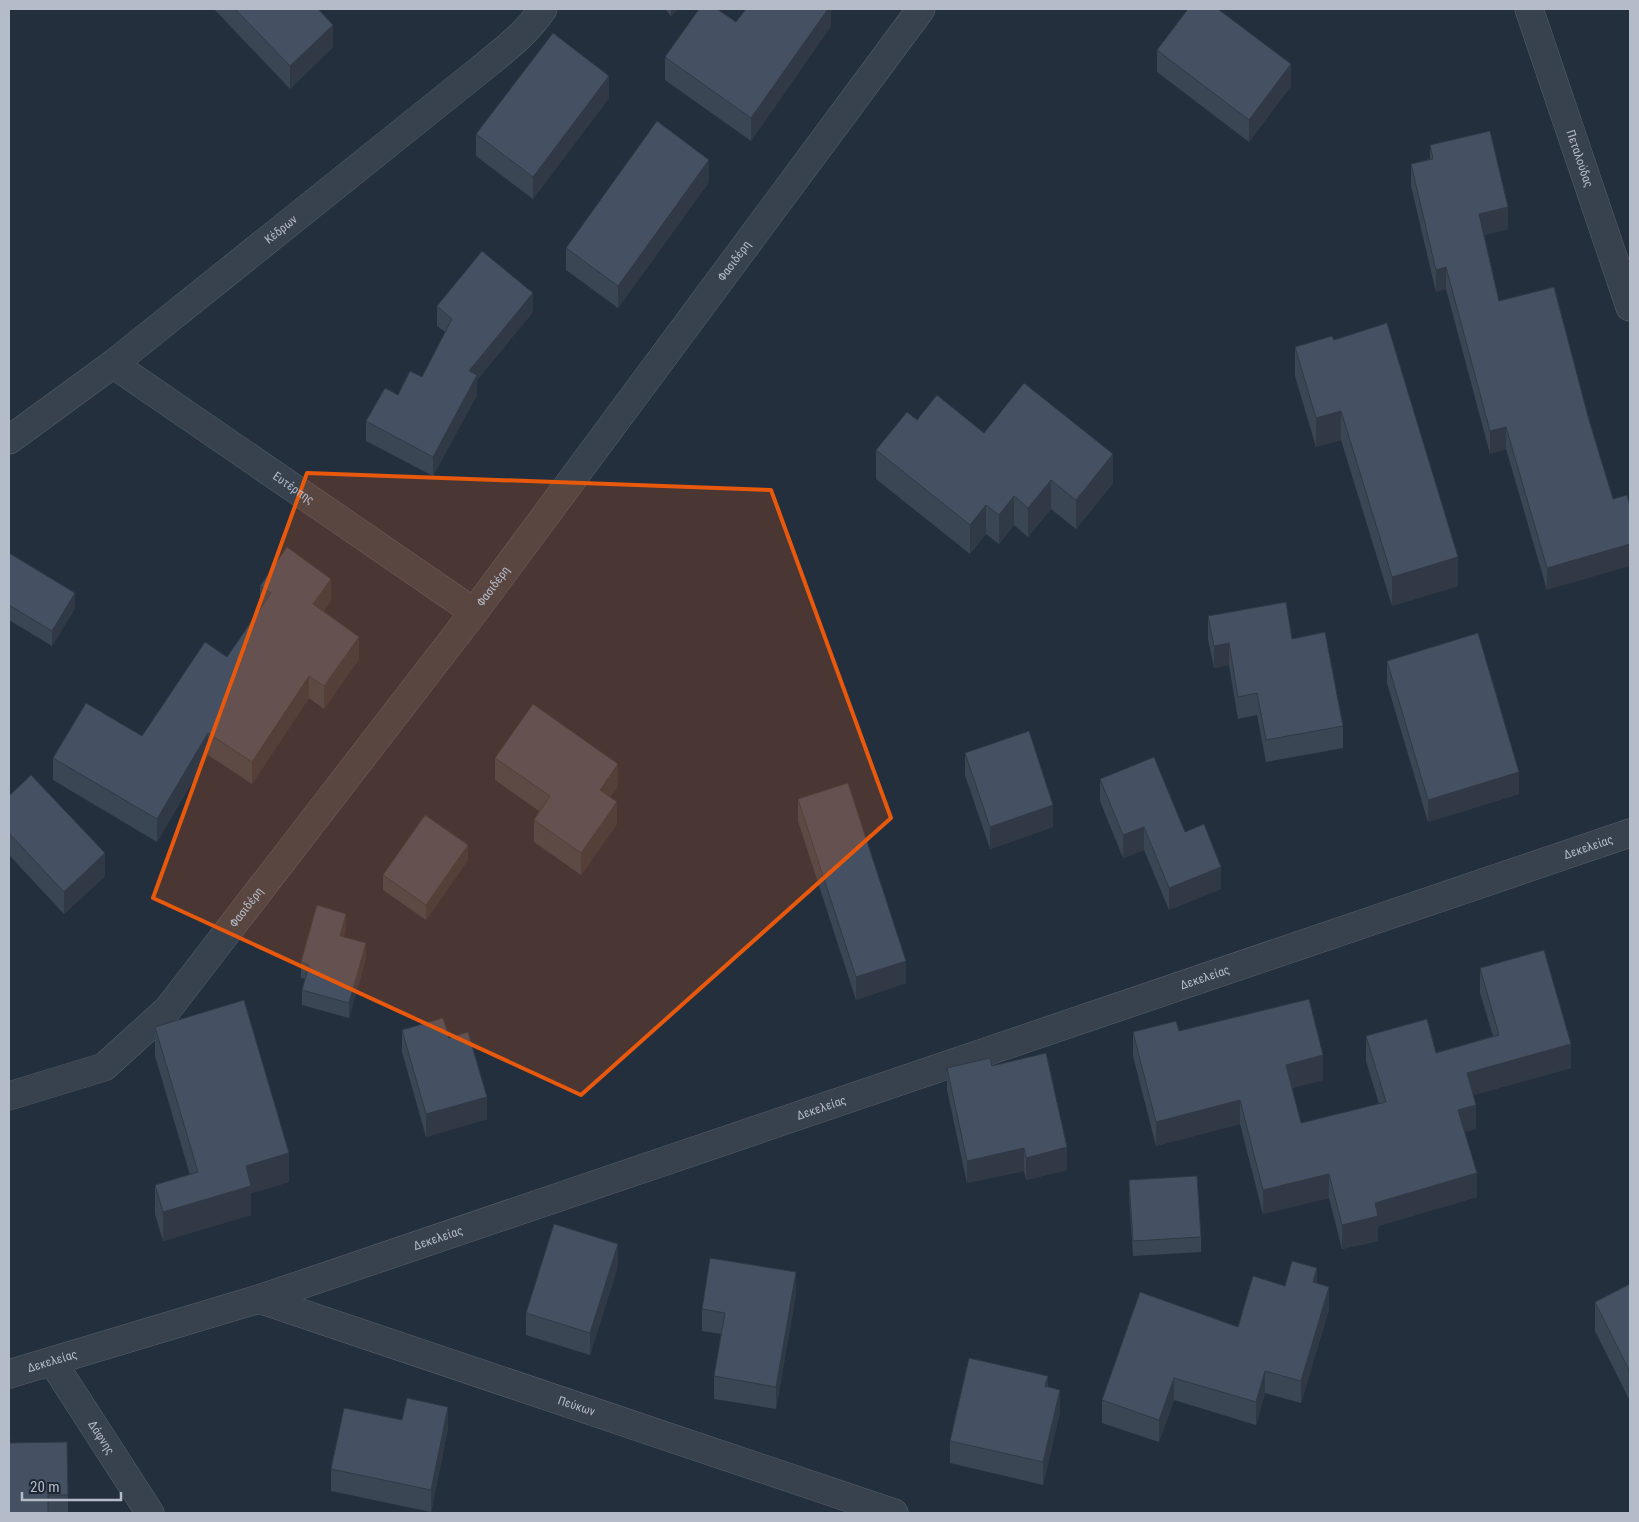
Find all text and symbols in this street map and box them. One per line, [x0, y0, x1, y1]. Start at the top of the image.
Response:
street label: Πεταλούδας [1563, 128, 1596, 190]
street label: Κέδρων [262, 212, 300, 247]
street label: Φασιδέρη [715, 238, 754, 284]
street label: Ευτέρπης [270, 469, 317, 507]
street label: Φασιδέρη [474, 563, 513, 609]
street label: Δεκελείας [1562, 832, 1615, 862]
street label: Φασιδέρη [227, 885, 266, 930]
street label: Δεκελείας [1178, 963, 1232, 992]
street label: Δεκελείας [795, 1093, 848, 1123]
street label: Δεκελείας [411, 1223, 465, 1253]
street label: Δεκελείας [26, 1347, 79, 1375]
street label: Πεύκων [556, 1393, 597, 1419]
street label: Δάφνης [85, 1418, 118, 1457]
scale bar [22, 1470, 121, 1502]
text: 20 m [30, 1478, 60, 1496]

